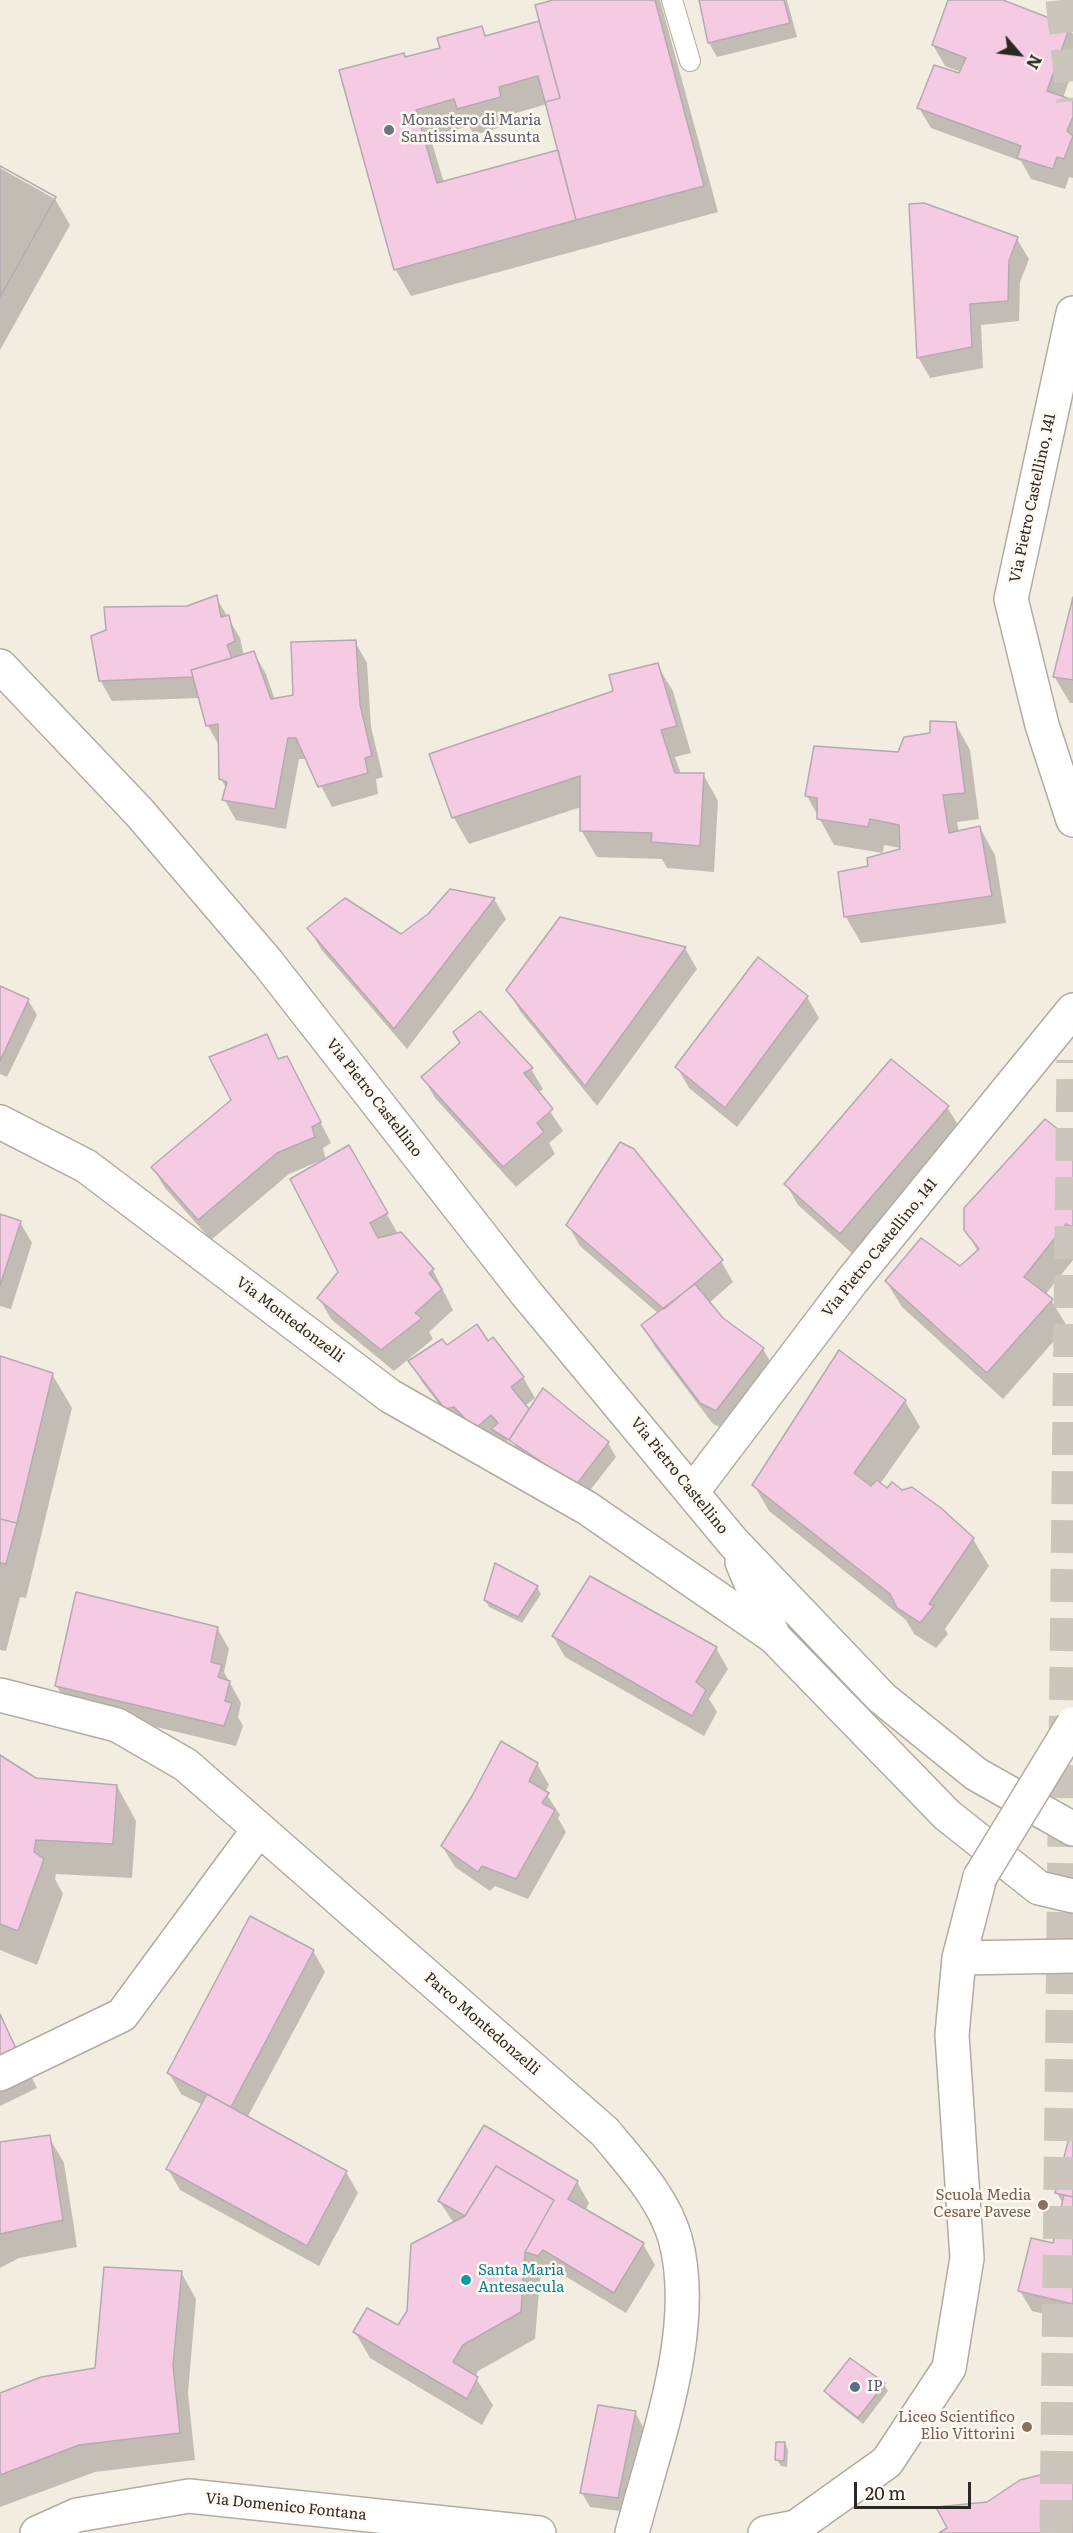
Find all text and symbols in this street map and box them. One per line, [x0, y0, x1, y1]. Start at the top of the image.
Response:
north arrow [989, 24, 1049, 84]
text: N [1021, 51, 1049, 74]
place label: Monastero di Maria Santissima Assunta [401, 112, 541, 147]
marker: Monastero di Maria Santissima Assunta [382, 123, 396, 137]
street label: Via Pietro Castellino, 141 [1006, 412, 1060, 584]
street label: Via Pietro Castellino [322, 1035, 426, 1161]
street label: Via Pietro Castellino, 141 [819, 1175, 941, 1321]
street label: Via Montedonzelli [232, 1273, 348, 1367]
street label: Via Pietro Castellino [626, 1414, 732, 1538]
street label: Parco Montedonzelli [421, 1969, 543, 2079]
place label: Scuola Media Cesare Pavese [933, 2187, 1031, 2222]
marker: Scuola Media Cesare Pavese [1036, 2198, 1050, 2212]
place label: Santa Maria Antesaecula [478, 2262, 564, 2297]
marker: Santa Maria Antesaecula [459, 2273, 473, 2287]
place label: IP [867, 2378, 882, 2396]
marker: IP [848, 2380, 862, 2394]
place label: Liceo Scientifico Elio Vittorini [898, 2409, 1015, 2444]
marker: Liceo Scientifico Elio Vittorini [1020, 2420, 1034, 2434]
scale bar [857, 2470, 974, 2508]
text: 20 m [865, 2479, 906, 2506]
street label: Via Domenico Fontana [205, 2490, 367, 2524]

